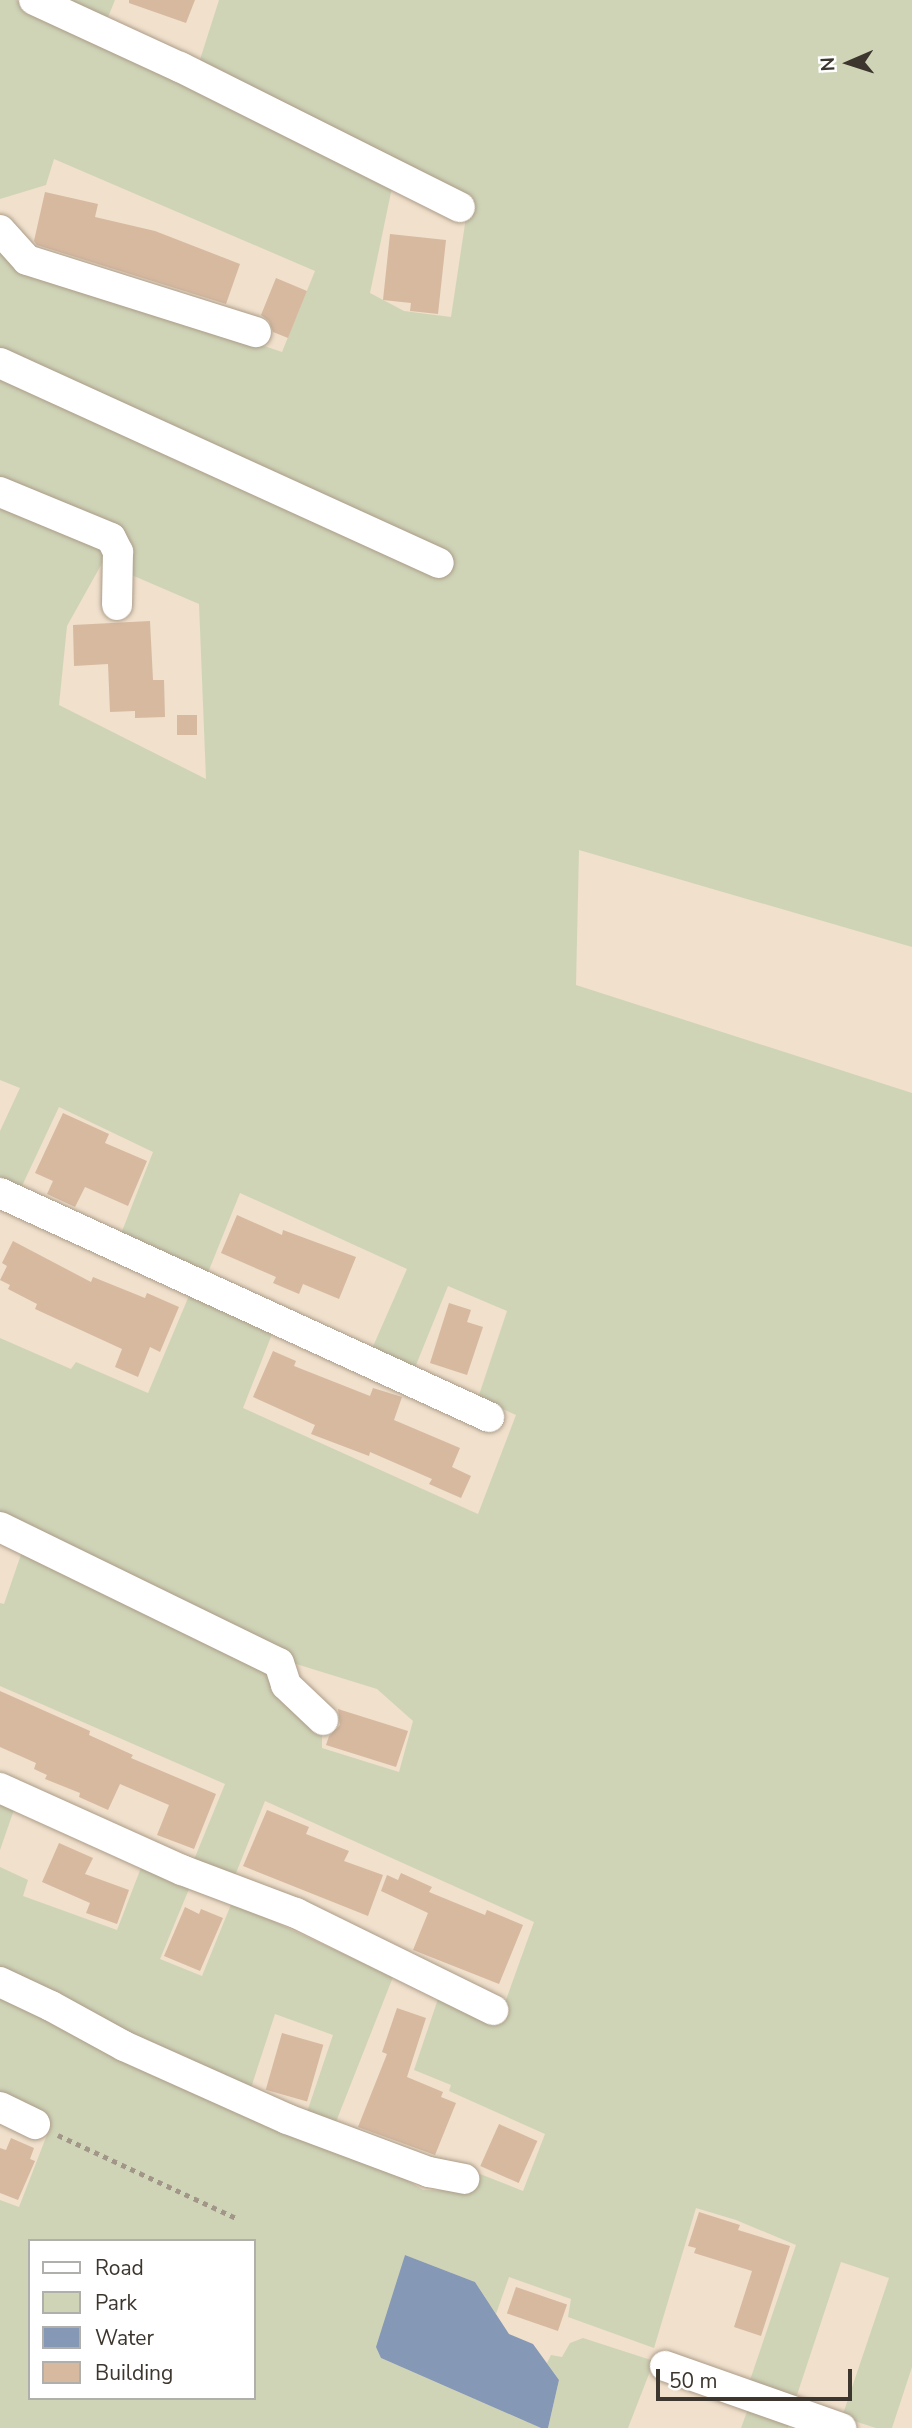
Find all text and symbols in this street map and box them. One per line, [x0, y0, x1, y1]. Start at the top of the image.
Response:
north arrow [814, 28, 884, 98]
text: N [815, 56, 841, 72]
legend [28, 2239, 256, 2400]
text: Road [95, 2254, 144, 2282]
text: Park [95, 2289, 137, 2317]
text: Water [95, 2324, 154, 2352]
scale bar [660, 2354, 856, 2398]
text: Building [95, 2359, 173, 2387]
text: 50 m [669, 2367, 718, 2395]

